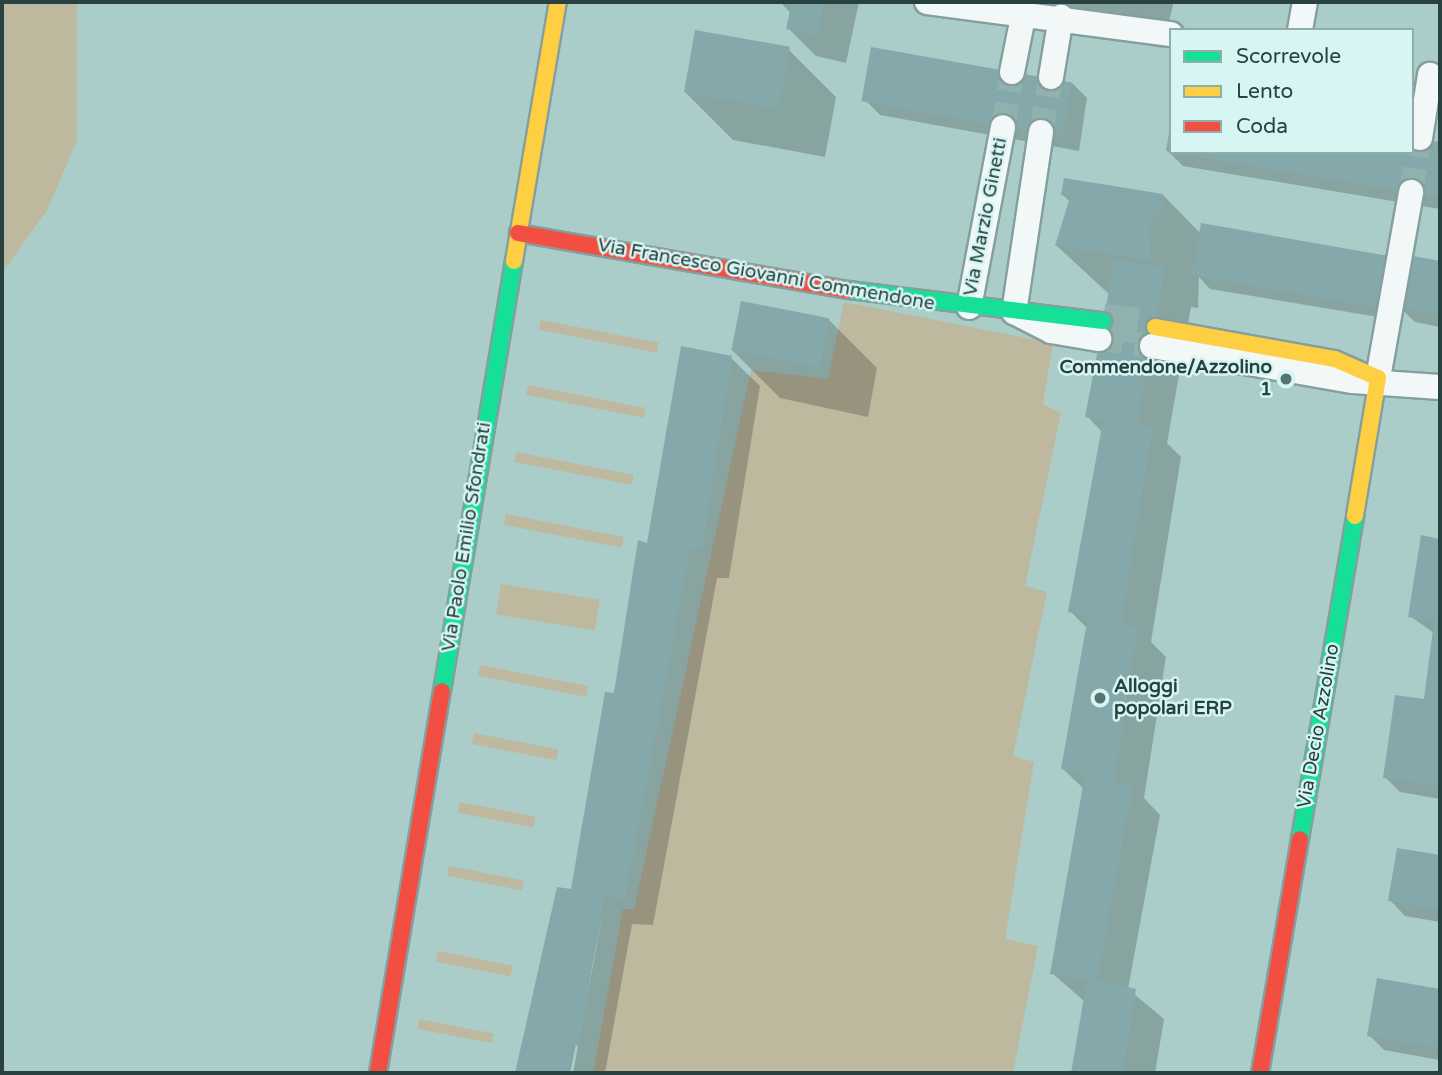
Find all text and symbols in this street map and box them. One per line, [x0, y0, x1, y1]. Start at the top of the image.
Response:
legend [1169, 28, 1414, 154]
text: Scorrevole [1236, 44, 1341, 69]
text: Lento [1236, 79, 1293, 104]
text: Coda [1236, 114, 1288, 139]
street label: Via Marzio Ginetti [959, 136, 1013, 298]
street label: Via Francesco Giovanni Commendone [596, 234, 936, 316]
place label: Commendone/Azzolino 1 [1059, 357, 1272, 401]
marker: Commendone/Azzolino 1 [1278, 371, 1294, 387]
street label: Via Paolo Emilio Sfondrati [438, 421, 496, 653]
street label: Via Decio Azzolino [1293, 642, 1345, 810]
place label: Alloggi popolari ERP [1114, 676, 1232, 720]
marker: Alloggi popolari ERP [1092, 690, 1108, 706]

